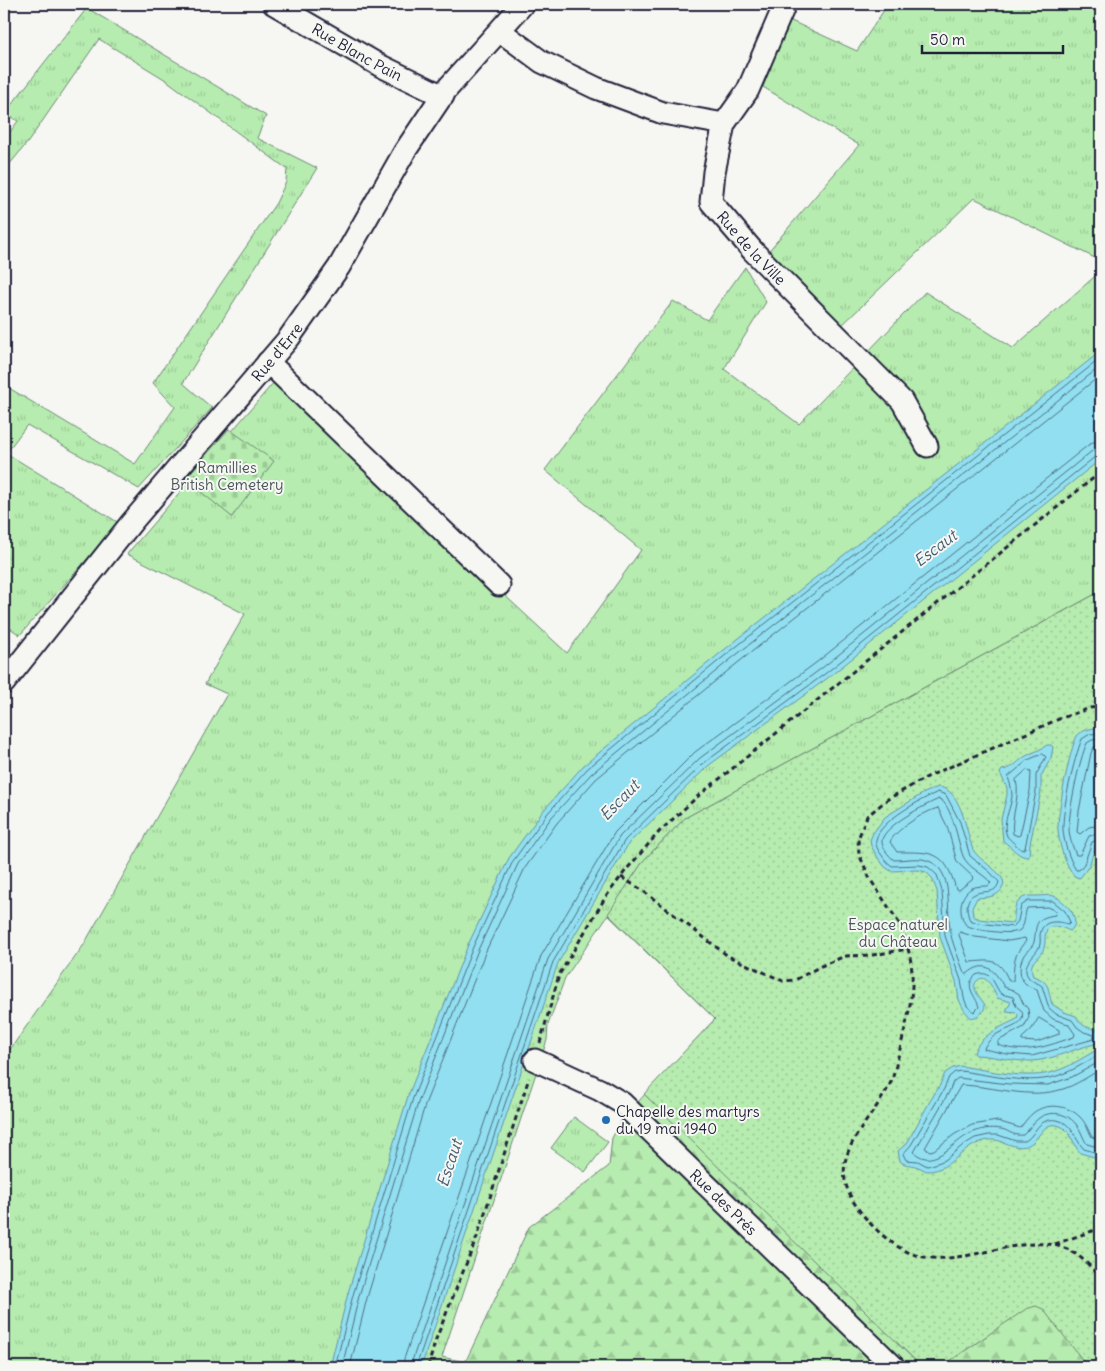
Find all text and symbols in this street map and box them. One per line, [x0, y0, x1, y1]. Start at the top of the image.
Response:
street label: Rue Blanc Pain [309, 19, 406, 85]
scale bar [922, 22, 1064, 54]
text: 50 m [930, 30, 965, 49]
street label: Rue de la Ville [713, 207, 790, 288]
street label: Rue d'Erre [247, 319, 306, 385]
park label: Ramillies British Cemetery [170, 458, 284, 494]
water label: Escaut [910, 524, 962, 571]
water label: Escaut [595, 774, 645, 824]
park label: Espace naturel du Château [848, 915, 948, 951]
place label: Chapelle des martyrs du 19 mai 1940 [616, 1102, 760, 1138]
marker: Chapelle des martyrs du 19 mai 1940 [600, 1114, 612, 1126]
water label: Escaut [432, 1134, 467, 1189]
street label: Rue des Prés [686, 1165, 762, 1239]

